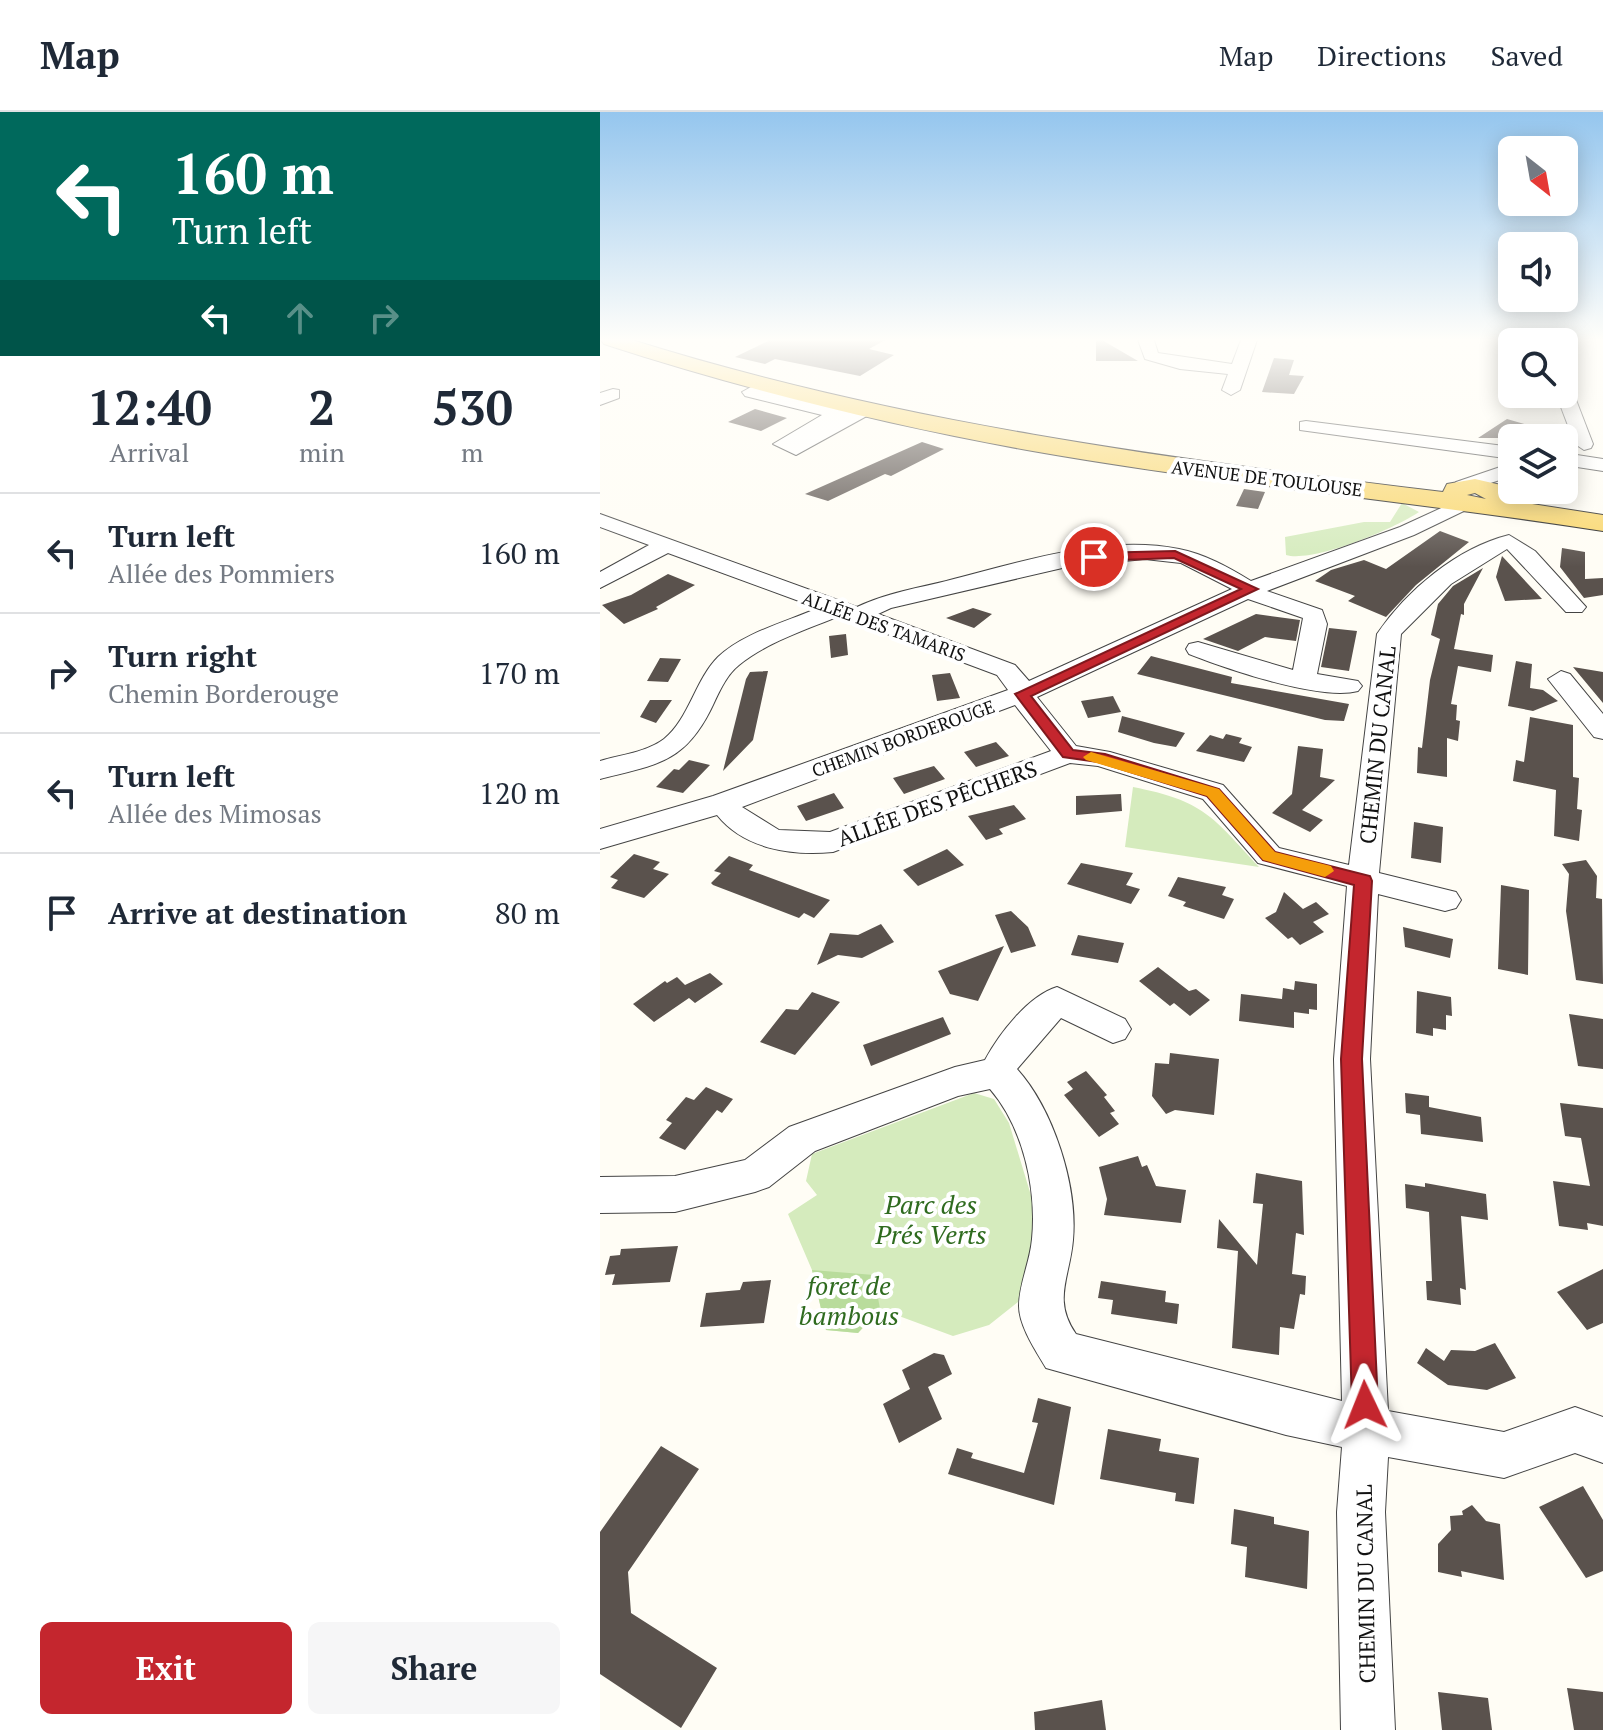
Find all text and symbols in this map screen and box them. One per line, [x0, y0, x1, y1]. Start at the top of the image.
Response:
text: Map [40, 30, 120, 80]
text: Map [1219, 37, 1273, 74]
text: Directions [1317, 37, 1447, 74]
text: Saved [1491, 37, 1563, 74]
text: 160 m [172, 136, 334, 210]
north arrow [1498, 136, 1578, 216]
map controls [1498, 136, 1578, 504]
icon: left [40, 144, 144, 248]
text: Turn left [172, 207, 312, 254]
button: sound [1498, 232, 1578, 312]
icon: left [194, 296, 238, 340]
icon: ahead [278, 296, 322, 340]
icon: right [362, 296, 406, 340]
button: search [1498, 328, 1578, 408]
text: 12:40 [87, 375, 212, 439]
text: 2 [308, 375, 335, 439]
text: 530 [432, 375, 513, 439]
button: layers [1498, 424, 1578, 504]
text: Arrival [110, 435, 189, 469]
text: min [299, 435, 345, 469]
text: m [461, 435, 484, 469]
street label: AVENUE DE TOULOUSE [1170, 454, 1364, 502]
text: Turn left [108, 516, 235, 556]
pin [1060, 523, 1128, 591]
icon: left [40, 531, 84, 575]
text: 160 m [479, 533, 560, 573]
icon: arrive [1072, 535, 1116, 579]
text: Allée des Pommiers [108, 556, 335, 590]
street label: ALLÉE DES TAMARIS [799, 585, 969, 667]
text: Turn right [108, 636, 257, 676]
street label: CHEMIN DU CANAL [1352, 645, 1402, 845]
icon: right [40, 651, 84, 695]
text: 170 m [479, 653, 560, 693]
text: Chemin Borderouge [108, 676, 339, 710]
street label: CHEMIN BORDEROUGE [808, 694, 998, 782]
street label: ALLÉE DES PÊCHERS [833, 753, 1041, 853]
text: Turn left [108, 756, 235, 796]
icon: left [40, 771, 84, 815]
text: 120 m [479, 773, 560, 813]
text: Allée des Mimosas [108, 796, 322, 830]
icon: arrive [40, 891, 84, 935]
text: Arrive at destination [108, 893, 407, 933]
text: 80 m [495, 893, 560, 933]
park label: Parc des Prés Verts [874, 1187, 987, 1251]
park label: foret de bambous [799, 1268, 899, 1332]
position arrow [1323, 1363, 1407, 1447]
street label: CHEMIN DU CANAL [1349, 1484, 1381, 1684]
button: Exit [40, 1622, 292, 1714]
button: Share [308, 1622, 560, 1714]

